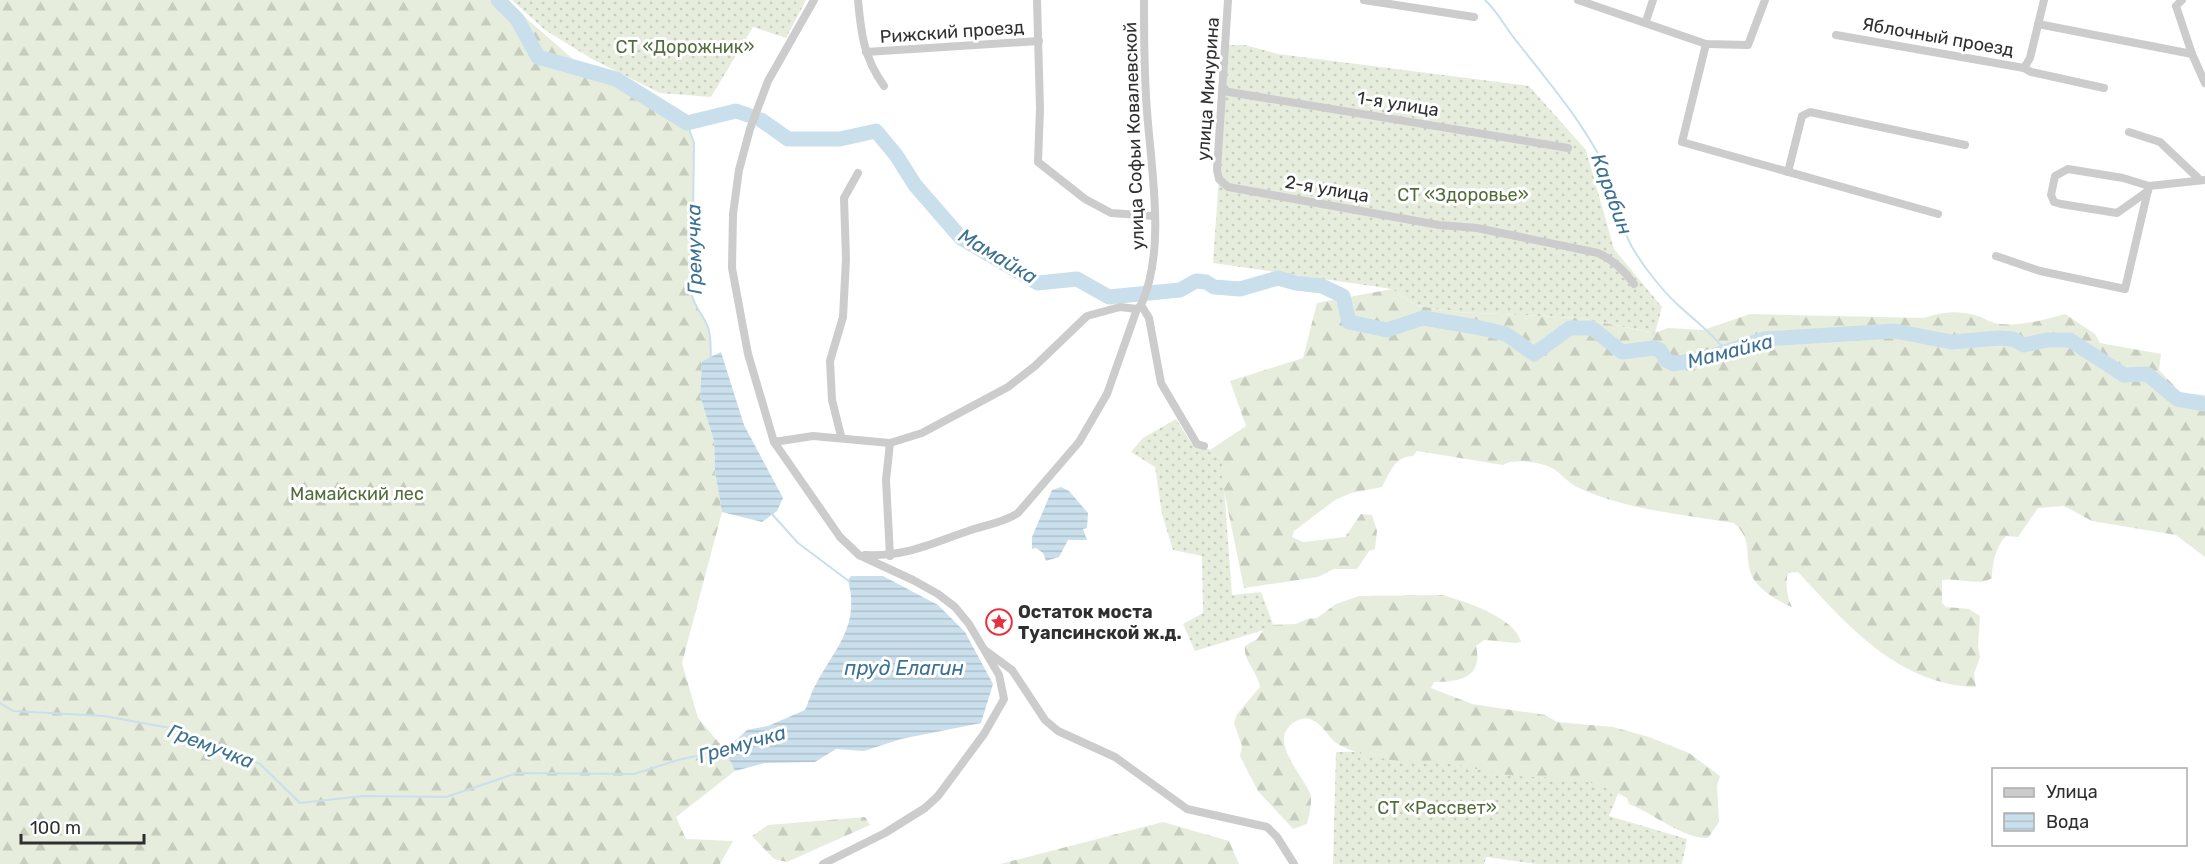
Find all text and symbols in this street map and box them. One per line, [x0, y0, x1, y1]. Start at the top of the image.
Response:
street label: Яблочный проезд [1860, 13, 2016, 61]
street label: Рижский проезд [879, 16, 1025, 48]
street label: улица Мичурина [1192, 17, 1224, 161]
street label: улица Софьи Ковалевской [1119, 22, 1149, 250]
park label: СТ «Дорожник» [616, 36, 754, 58]
street label: 1-я улица [1356, 87, 1440, 121]
water label: Карабин [1586, 150, 1638, 238]
street label: 2-я улица [1283, 171, 1371, 207]
park label: СТ «Здоровье» [1397, 184, 1529, 206]
water label: Гремучка [681, 204, 707, 294]
water label: Мамайка [954, 223, 1042, 289]
water label: Мамайка [1685, 329, 1776, 373]
park label: Мамайский лес [290, 483, 424, 505]
place label: Остаток моста Туапсинской ж.д. [1018, 601, 1182, 644]
place icon: Остаток моста Туапсинской ж.д. [984, 607, 1014, 637]
water label: пруд Елагин [844, 656, 964, 680]
water label: Гремучка [165, 719, 258, 773]
water label: Гремучка [695, 720, 789, 768]
legend [1992, 768, 2187, 846]
text: Улица [2046, 781, 2098, 803]
park label: СТ «Рассвет» [1377, 797, 1497, 819]
scale bar [21, 807, 144, 845]
text: Вода [2046, 811, 2089, 833]
text: 100 m [30, 817, 81, 839]

